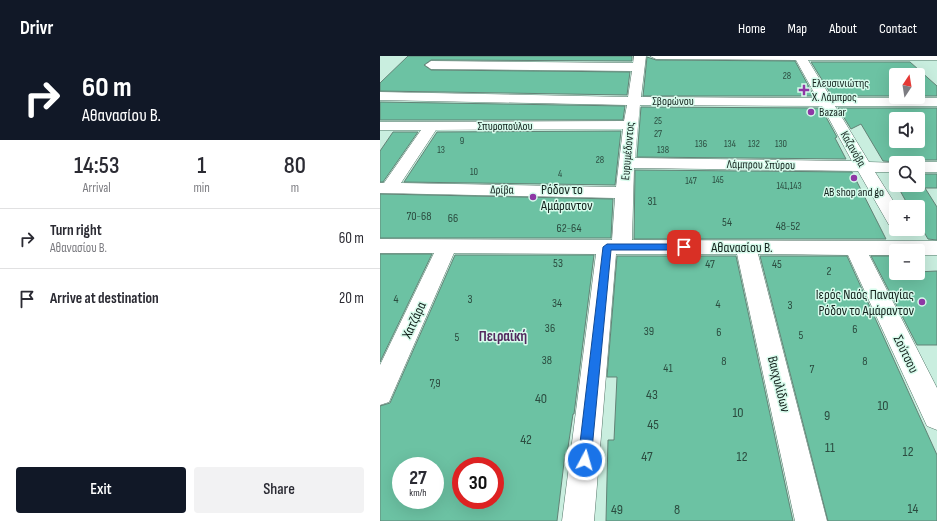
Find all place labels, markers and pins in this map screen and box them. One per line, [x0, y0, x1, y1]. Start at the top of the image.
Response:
place label: Ελευσινιώτης Χ. Λάμπρος [811, 76, 869, 105]
marker: Ελευσινιώτης Χ. Λάμπρος [799, 85, 809, 95]
place label: Bazaar [819, 105, 847, 120]
marker: Bazaar [806, 107, 816, 117]
marker: AB shop and go [849, 173, 859, 183]
place label: Ρόδον το Αμάραντον [540, 181, 593, 214]
place label: AB shop and go [823, 185, 884, 200]
marker: Ρόδον το Αμάραντον [528, 192, 538, 202]
pin [667, 230, 701, 264]
place label: Ιερός Ναός Παναγίας Ρόδον το Αμάραντον [816, 286, 915, 319]
marker: Ιερός Ναός Παναγίας Ρόδον το Αμάραντον [917, 297, 927, 307]

